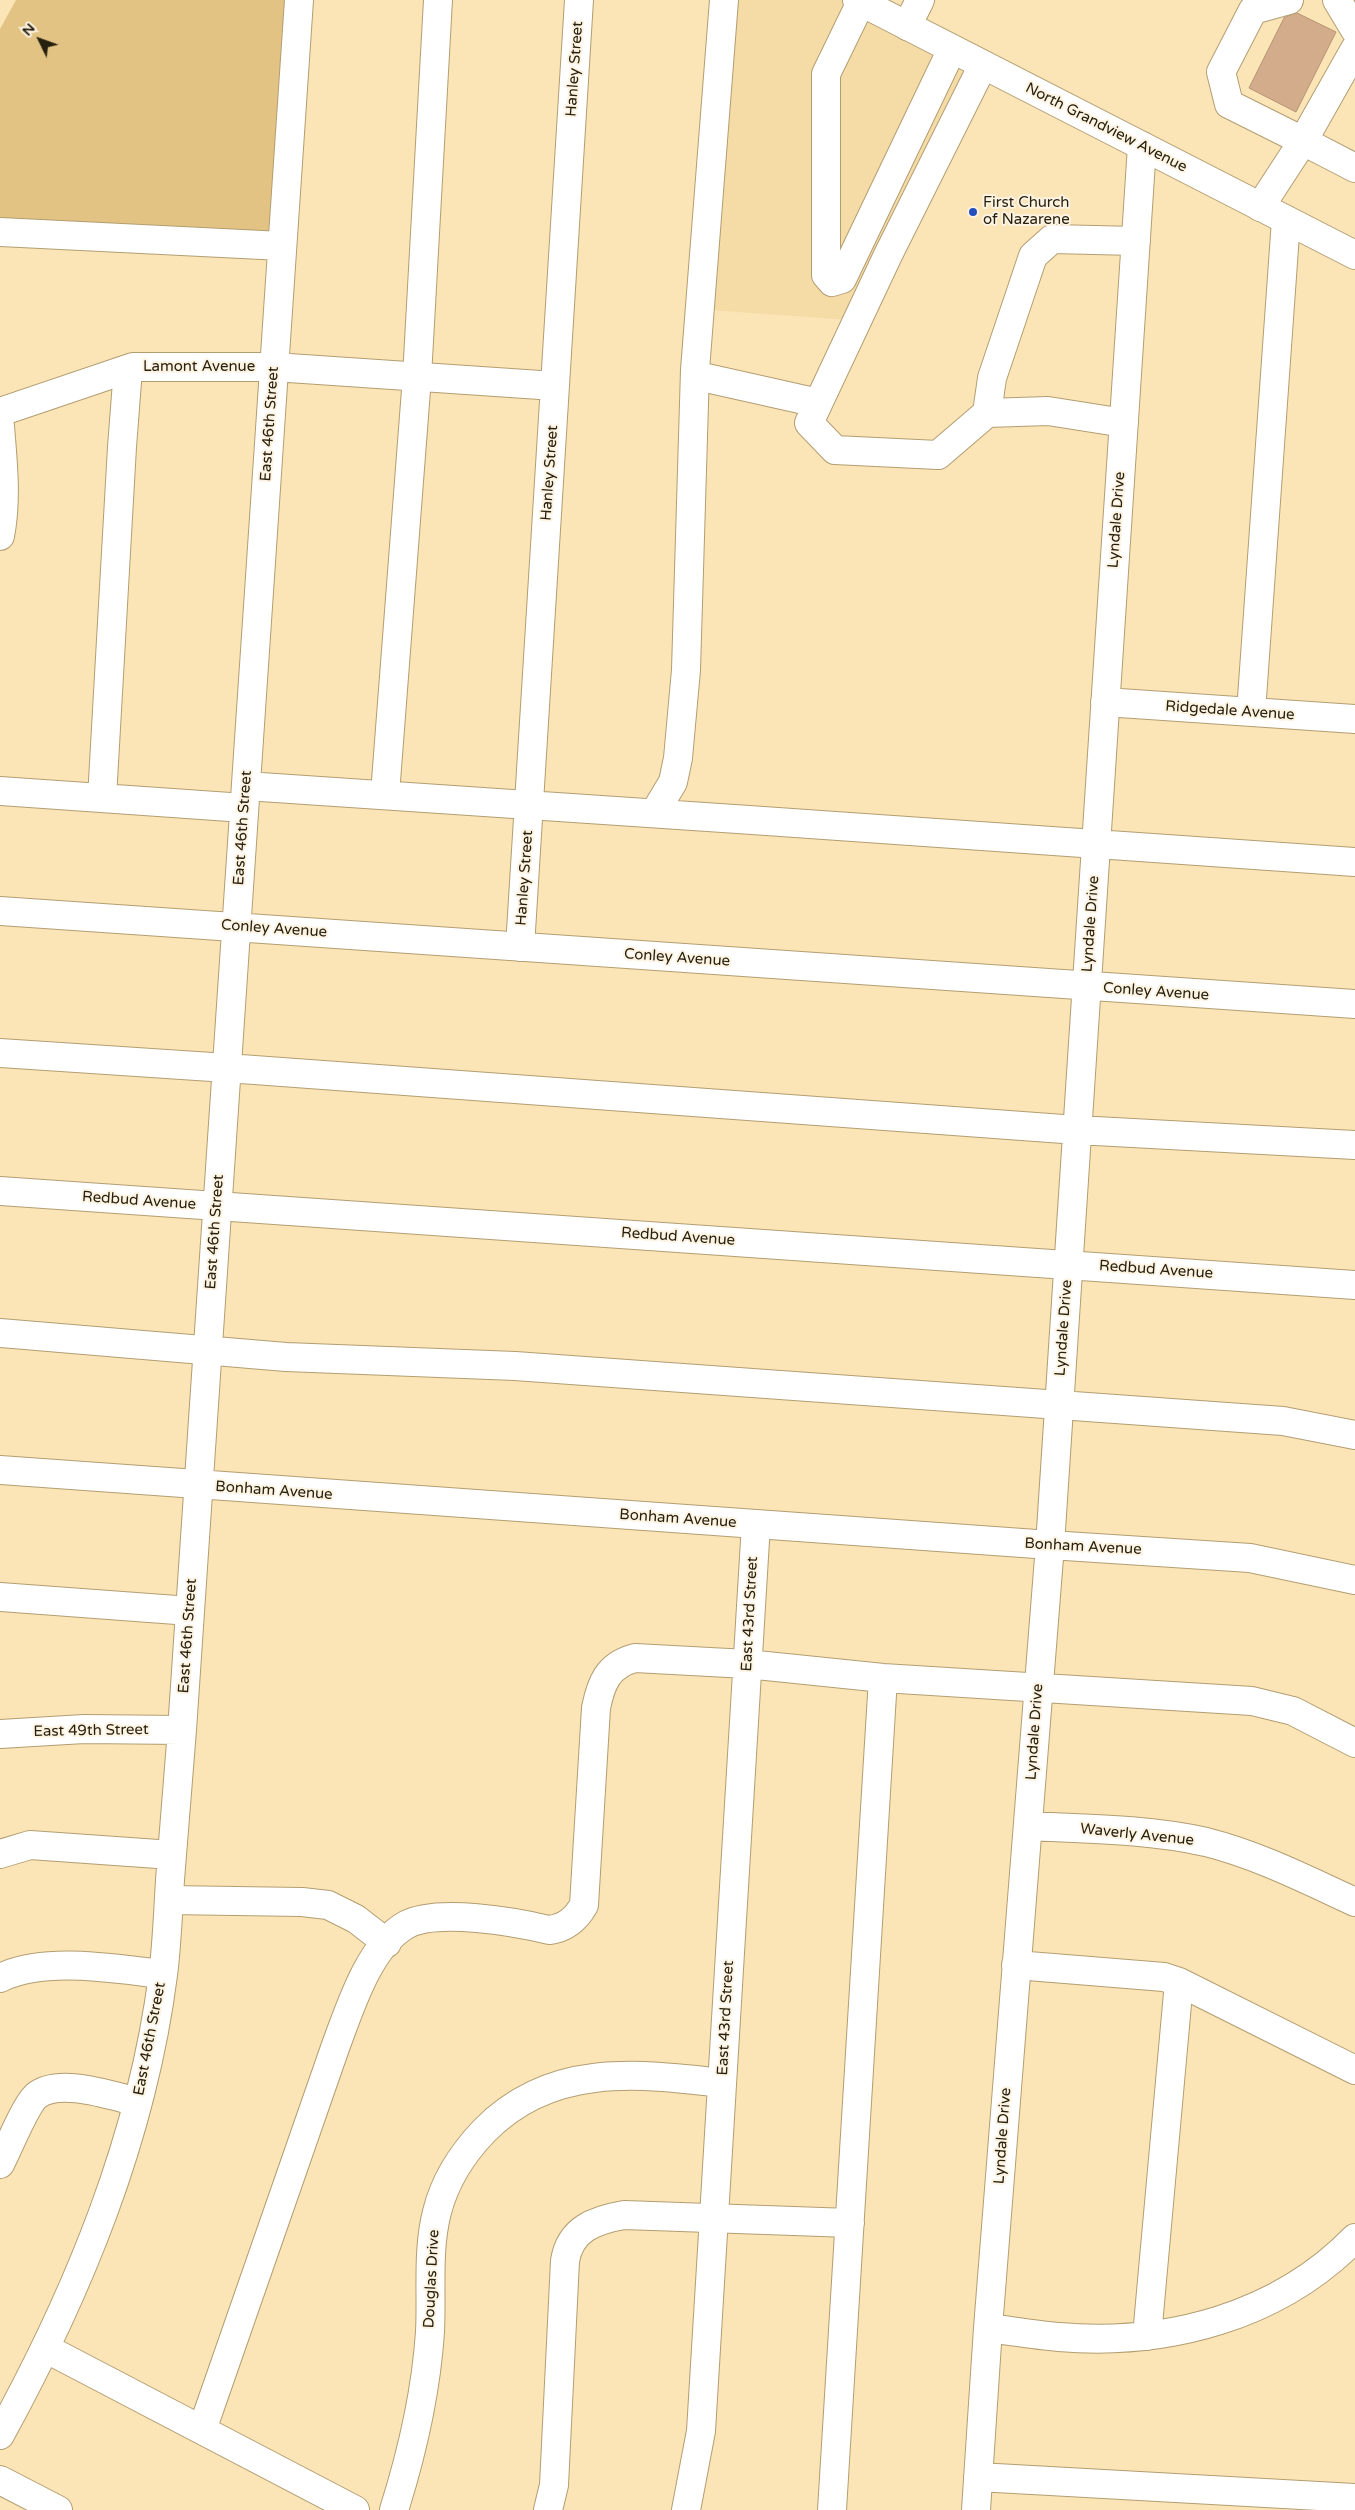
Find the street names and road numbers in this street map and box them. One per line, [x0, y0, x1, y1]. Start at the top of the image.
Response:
street label: Hanley Street [563, 21, 587, 117]
street label: North Grandview Avenue [1022, 79, 1190, 177]
street label: Lamont Avenue [143, 358, 255, 376]
street label: East 46th Street [257, 366, 283, 482]
street label: Hanley Street [538, 425, 562, 521]
street label: Lyndale Drive [1105, 471, 1129, 569]
street label: Ridgedale Avenue [1165, 698, 1295, 724]
street label: East 46th Street [230, 770, 256, 886]
street label: Hanley Street [513, 830, 537, 926]
street label: Lyndale Drive [1079, 875, 1103, 973]
street label: Conley Avenue [220, 916, 328, 942]
street label: Conley Avenue [623, 945, 731, 971]
street label: Conley Avenue [1102, 979, 1210, 1005]
street label: East 46th Street [202, 1174, 228, 1290]
street label: Redbud Avenue [81, 1188, 197, 1214]
street label: Redbud Avenue [620, 1224, 736, 1250]
street label: Redbud Avenue [1098, 1257, 1214, 1283]
street label: Lyndale Drive [1052, 1279, 1076, 1377]
street label: Bonham Avenue [215, 1478, 333, 1504]
street label: Bonham Avenue [619, 1506, 737, 1532]
street label: Bonham Avenue [1024, 1535, 1142, 1559]
street label: East 43rd Street [738, 1556, 762, 1672]
street label: East 46th Street [175, 1578, 201, 1694]
street label: Lyndale Drive [1023, 1683, 1047, 1781]
street label: East 49th Street [33, 1721, 149, 1741]
street label: Waverly Avenue [1079, 1820, 1195, 1850]
street label: East 43rd Street [714, 1960, 738, 2076]
street label: East 46th Street [130, 1981, 170, 2097]
street label: Lyndale Drive [991, 2087, 1015, 2185]
street label: Douglas Drive [420, 2229, 444, 2329]

